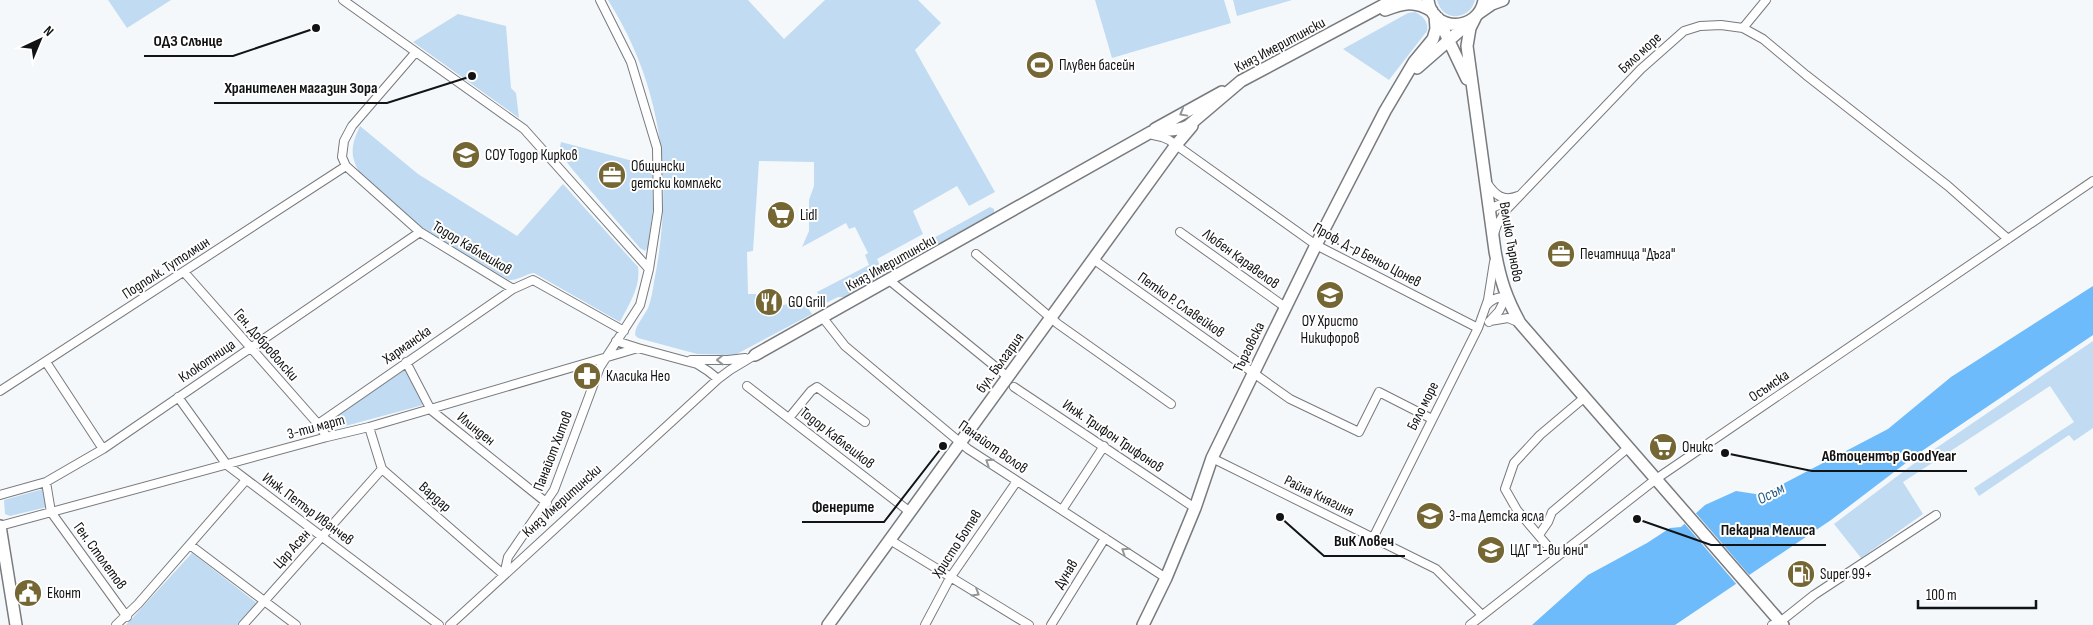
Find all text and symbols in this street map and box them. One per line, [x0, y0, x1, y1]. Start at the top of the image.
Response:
street label: Княз Имеритински [1231, 13, 1329, 77]
north arrow [15, 15, 65, 65]
text: N [40, 22, 57, 40]
callout: ОДЗ Слънце [144, 25, 233, 56]
street label: Бяло море [1614, 28, 1666, 78]
text: ОДЗ Слънце [153, 32, 223, 51]
sports icon: Плувен басейн [1025, 50, 1055, 80]
place label: Плувен басейн [1059, 56, 1135, 75]
callout: Хранителен магазин Зора [214, 72, 387, 103]
text: Хранителен магазин Зора [223, 79, 378, 98]
one-way arrow [1179, 107, 1188, 117]
school or university icon: СОУ Тодор Кирков [451, 140, 481, 170]
place label: СОУ Тодор Кирков [485, 146, 578, 165]
place label: Общински детски комплекс [631, 157, 722, 193]
office icon: Общински детски комплекс [597, 160, 627, 190]
supermarket icon: Lidl [766, 200, 796, 230]
street label: Велико Търново [1495, 200, 1527, 284]
place label: Lidl [800, 206, 817, 225]
street label: Тодор Каблешков [429, 217, 515, 279]
street label: Проф. Д-р Беньо Цонев [1310, 218, 1424, 292]
street label: Любен Каравелов [1198, 224, 1283, 293]
street label: Княз Имеритински [843, 230, 939, 296]
street label: Подполк. Тутолмин [119, 233, 213, 303]
office icon: Печатница "Дъга" [1546, 239, 1576, 269]
place label: Печатница "Дъга" [1580, 245, 1675, 264]
street label: Петко Р. Славейков [1134, 268, 1228, 342]
school or university icon: ОУ Христо Никифоров [1315, 280, 1345, 310]
restaurant icon: GO Grill [754, 287, 784, 317]
place label: GO Grill [788, 293, 826, 312]
street label: Ген. Доброволски [229, 305, 303, 385]
place label: ОУ Христо Никифоров [1301, 312, 1359, 348]
street label: Търговска [1229, 319, 1269, 375]
street label: Харманска [378, 321, 435, 369]
street label: бул. България [972, 329, 1028, 397]
street label: Клокотница [175, 335, 239, 387]
one-way arrow [716, 355, 724, 366]
pharmacy icon: Класика Нео [572, 361, 602, 391]
street label: Осъмска [1745, 366, 1793, 406]
place label: Класика Нео [606, 367, 670, 386]
street label: Бяло море [1403, 378, 1443, 434]
street label: Инж. Трифон Трифонов [1059, 395, 1167, 477]
street label: Тодор Каблешков [796, 403, 878, 473]
street label: Илинден [453, 408, 499, 450]
street label: Панайот Хитов [529, 408, 577, 494]
street label: 3-ти март [285, 410, 347, 444]
street label: Панайот Волов [955, 416, 1031, 478]
supermarket icon: Оникс [1648, 432, 1678, 462]
place label: Оникс [1682, 438, 1713, 457]
callout: Автоцентър GoodYear [1812, 440, 1967, 471]
text: Автоцентър GoodYear [1821, 447, 1956, 466]
one-way arrow [985, 459, 994, 469]
street label: Княз Имеритински [518, 460, 606, 542]
street label: Инж. Петър Иванчев [259, 468, 357, 550]
street label: Райна Княгиня [1281, 471, 1357, 521]
street label: Вардар [415, 478, 455, 516]
water label: Осъм [1754, 479, 1788, 509]
callout: Фенерите [802, 491, 884, 522]
text: Фенерите [812, 498, 875, 517]
school or university icon: 3-та Детска ясла [1415, 501, 1445, 531]
street label: Христо Ботев [927, 506, 986, 583]
place label: 3-та Детска ясла [1449, 507, 1545, 526]
callout: Пекарна Мелиса [1711, 514, 1826, 545]
street label: Ген. Столетов [69, 519, 131, 593]
text: Пекарна Мелиса [1721, 521, 1815, 540]
street label: Цар Асен [269, 525, 315, 573]
callout: ВиК Ловеч [1324, 525, 1405, 556]
text: ВиК Ловеч [1334, 532, 1394, 551]
school or university icon: ЦДГ "1-ви юни" [1476, 535, 1506, 565]
place label: ЦДГ "1-ви юни" [1510, 541, 1588, 560]
one-way arrow [1121, 548, 1130, 558]
street label: Дунав [1050, 556, 1082, 592]
fuel station icon: Super 99+ [1786, 559, 1816, 589]
place label: Super 99+ [1820, 565, 1872, 584]
public building icon: Еконт [13, 578, 43, 608]
scale bar [1918, 578, 2036, 610]
place label: Еконт [47, 584, 81, 603]
text: 100 m [1926, 586, 1957, 605]
one-way arrow [970, 587, 979, 597]

